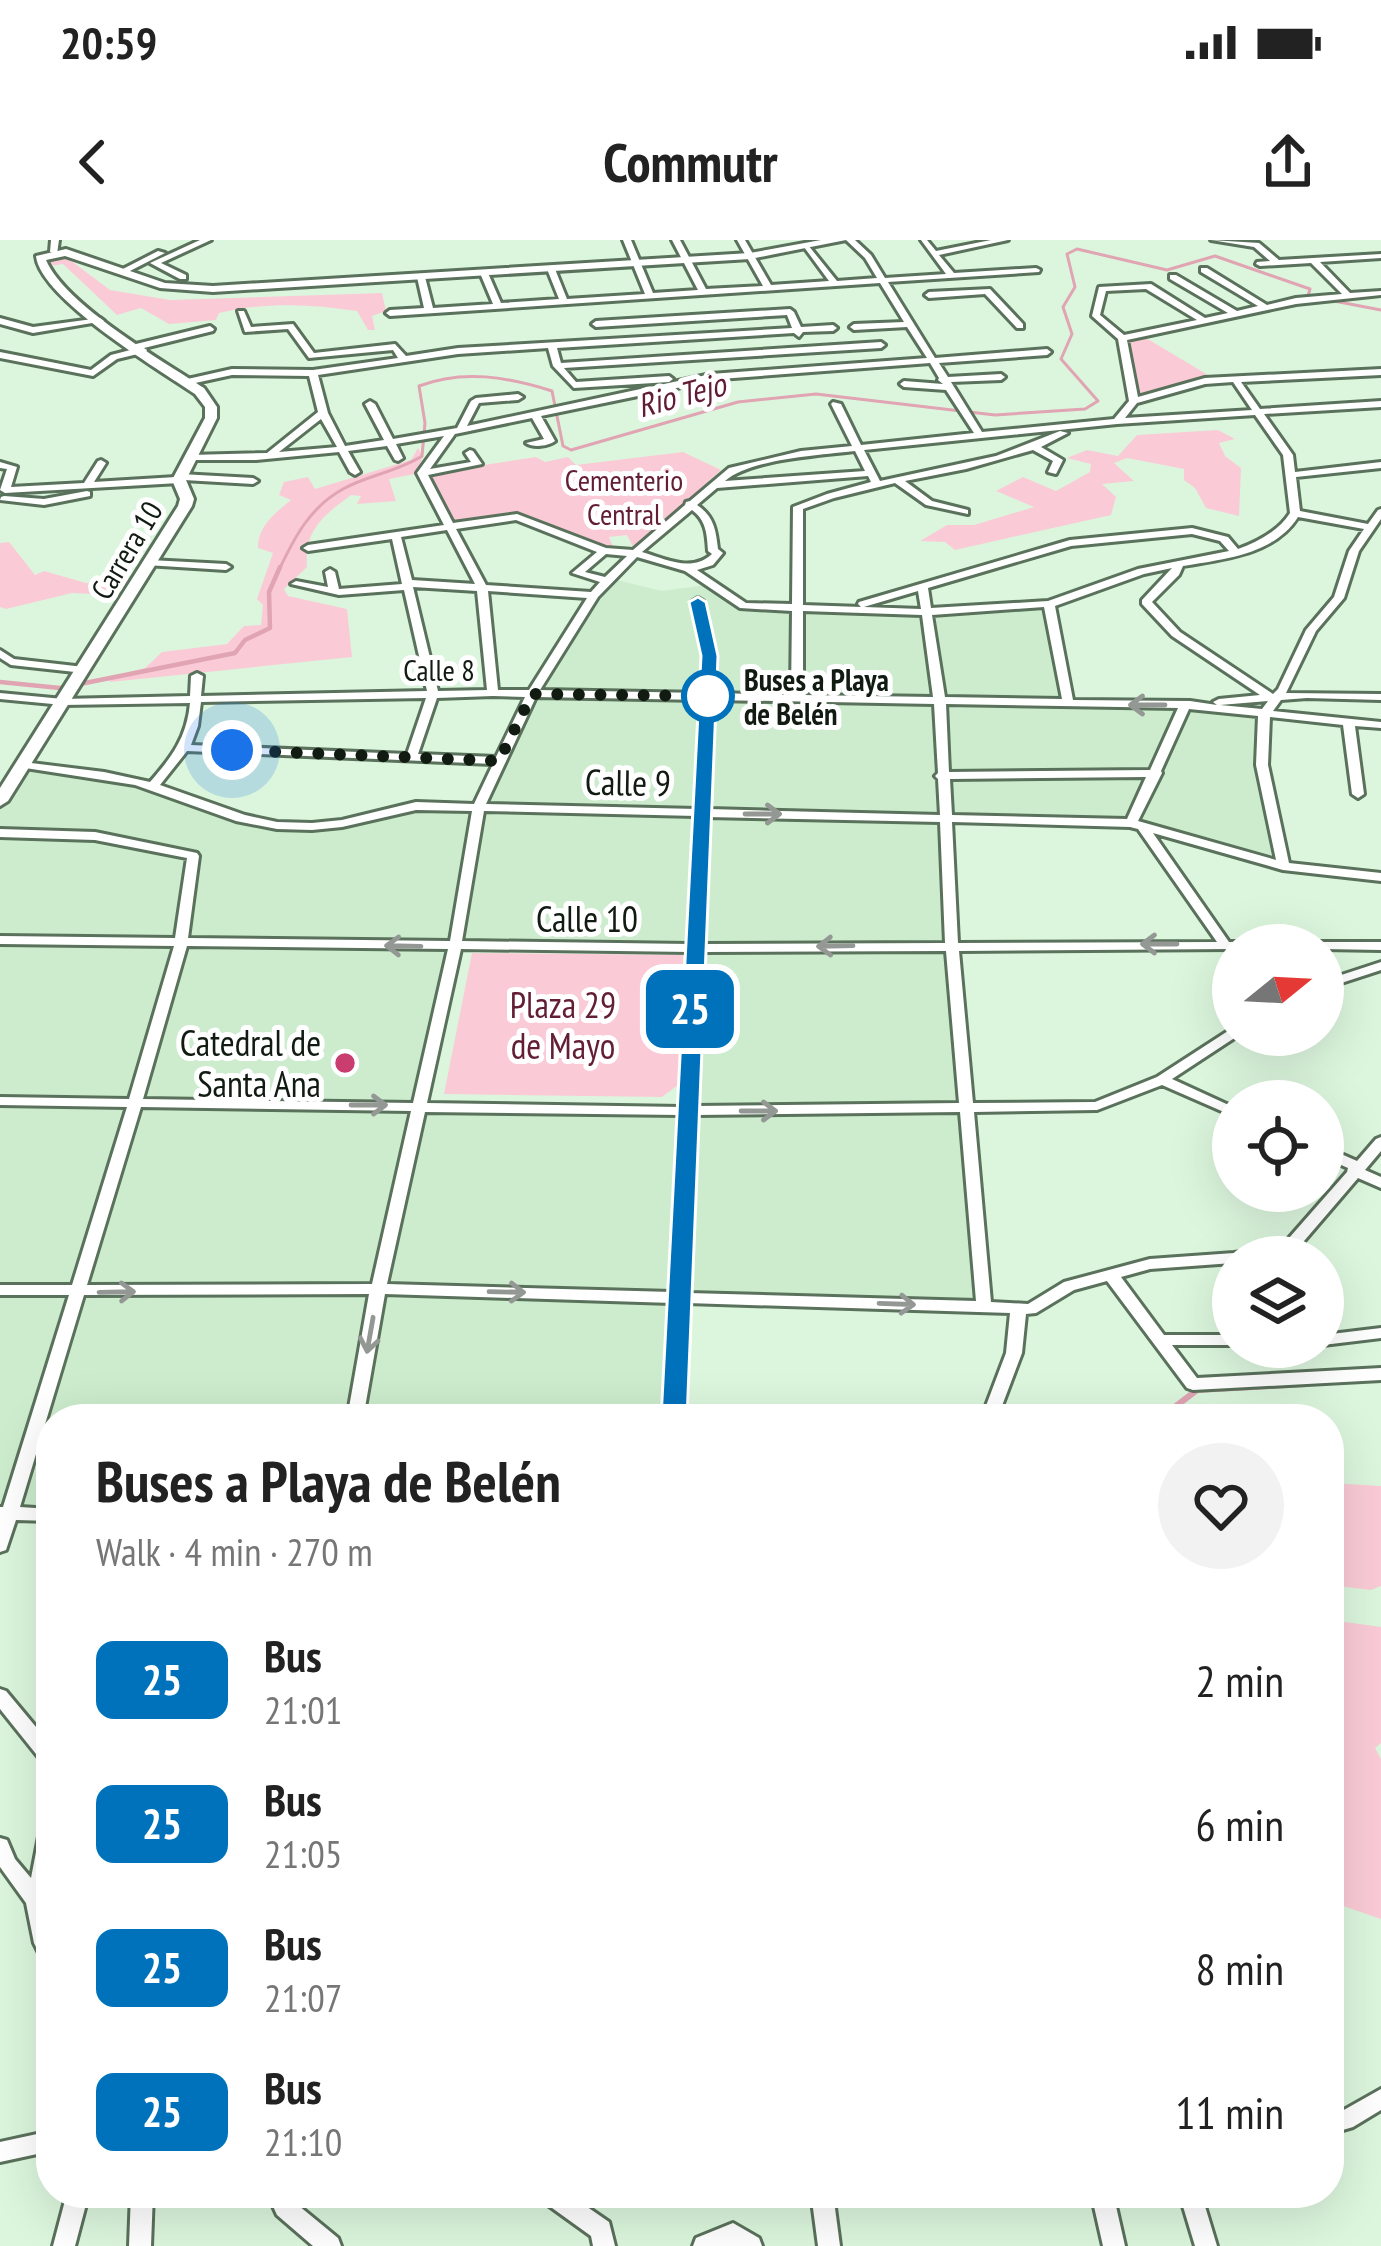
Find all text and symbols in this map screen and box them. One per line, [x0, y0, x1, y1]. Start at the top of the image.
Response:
text: 20:59 [60, 13, 157, 71]
text: Commutr [603, 127, 778, 197]
icon: back [60, 129, 126, 195]
icon: share [1255, 129, 1321, 195]
water label: Rio Tejo [632, 361, 733, 426]
park label: Cementerio Central [565, 460, 683, 533]
street label: Carrera 10 [82, 494, 170, 606]
street label: Calle 8 [403, 650, 475, 689]
place label: Buses a Playa de Belén [744, 660, 889, 733]
marker: Buses a Playa de Belén [683, 671, 733, 721]
one-way arrow [1128, 694, 1167, 716]
your location [202, 720, 262, 780]
street label: Calle 9 [585, 758, 671, 806]
one-way arrow [743, 803, 782, 826]
street label: Calle 10 [536, 895, 638, 942]
north arrow [1212, 924, 1344, 1056]
map controls [1212, 924, 1344, 1368]
one-way arrow [1140, 933, 1179, 955]
one-way arrow [384, 935, 423, 957]
one-way arrow [816, 935, 855, 957]
line badge: 25 [636, 970, 744, 1048]
park label: Plaza 29 de Mayo [510, 981, 616, 1069]
text: 25 [670, 981, 710, 1036]
place label: Catedral de Santa Ana [180, 1019, 321, 1107]
marker: Catedral de Santa Ana [332, 1050, 358, 1076]
button: locate [1212, 1080, 1344, 1212]
one-way arrow [349, 1094, 388, 1116]
one-way arrow [739, 1100, 778, 1122]
button: layers [1212, 1236, 1344, 1368]
one-way arrow [97, 1281, 136, 1303]
one-way arrow [487, 1281, 526, 1304]
one-way arrow [877, 1292, 916, 1315]
one-way arrow [358, 1315, 380, 1354]
button: heart [1158, 1443, 1284, 1569]
text: Buses a Playa de Belén [96, 1444, 561, 1518]
text: Walk · 4 min · 270 m [96, 1526, 373, 1577]
text: Bus [264, 1626, 322, 1684]
text: 2 min [1195, 1651, 1284, 1709]
text: 25 [142, 1652, 182, 1707]
text: 21:01 [264, 1684, 342, 1735]
text: Bus [264, 1770, 322, 1828]
text: 6 min [1195, 1795, 1284, 1853]
text: 25 [142, 1796, 182, 1851]
text: 21:05 [264, 1828, 342, 1879]
text: Bus [264, 1914, 322, 1972]
text: 8 min [1195, 1939, 1284, 1997]
text: 25 [142, 1940, 182, 1995]
text: 21:07 [264, 1972, 342, 2023]
text: Bus [264, 2058, 322, 2116]
text: 11 min [1175, 2083, 1284, 2141]
text: 25 [142, 2084, 182, 2139]
text: 21:10 [264, 2116, 342, 2167]

